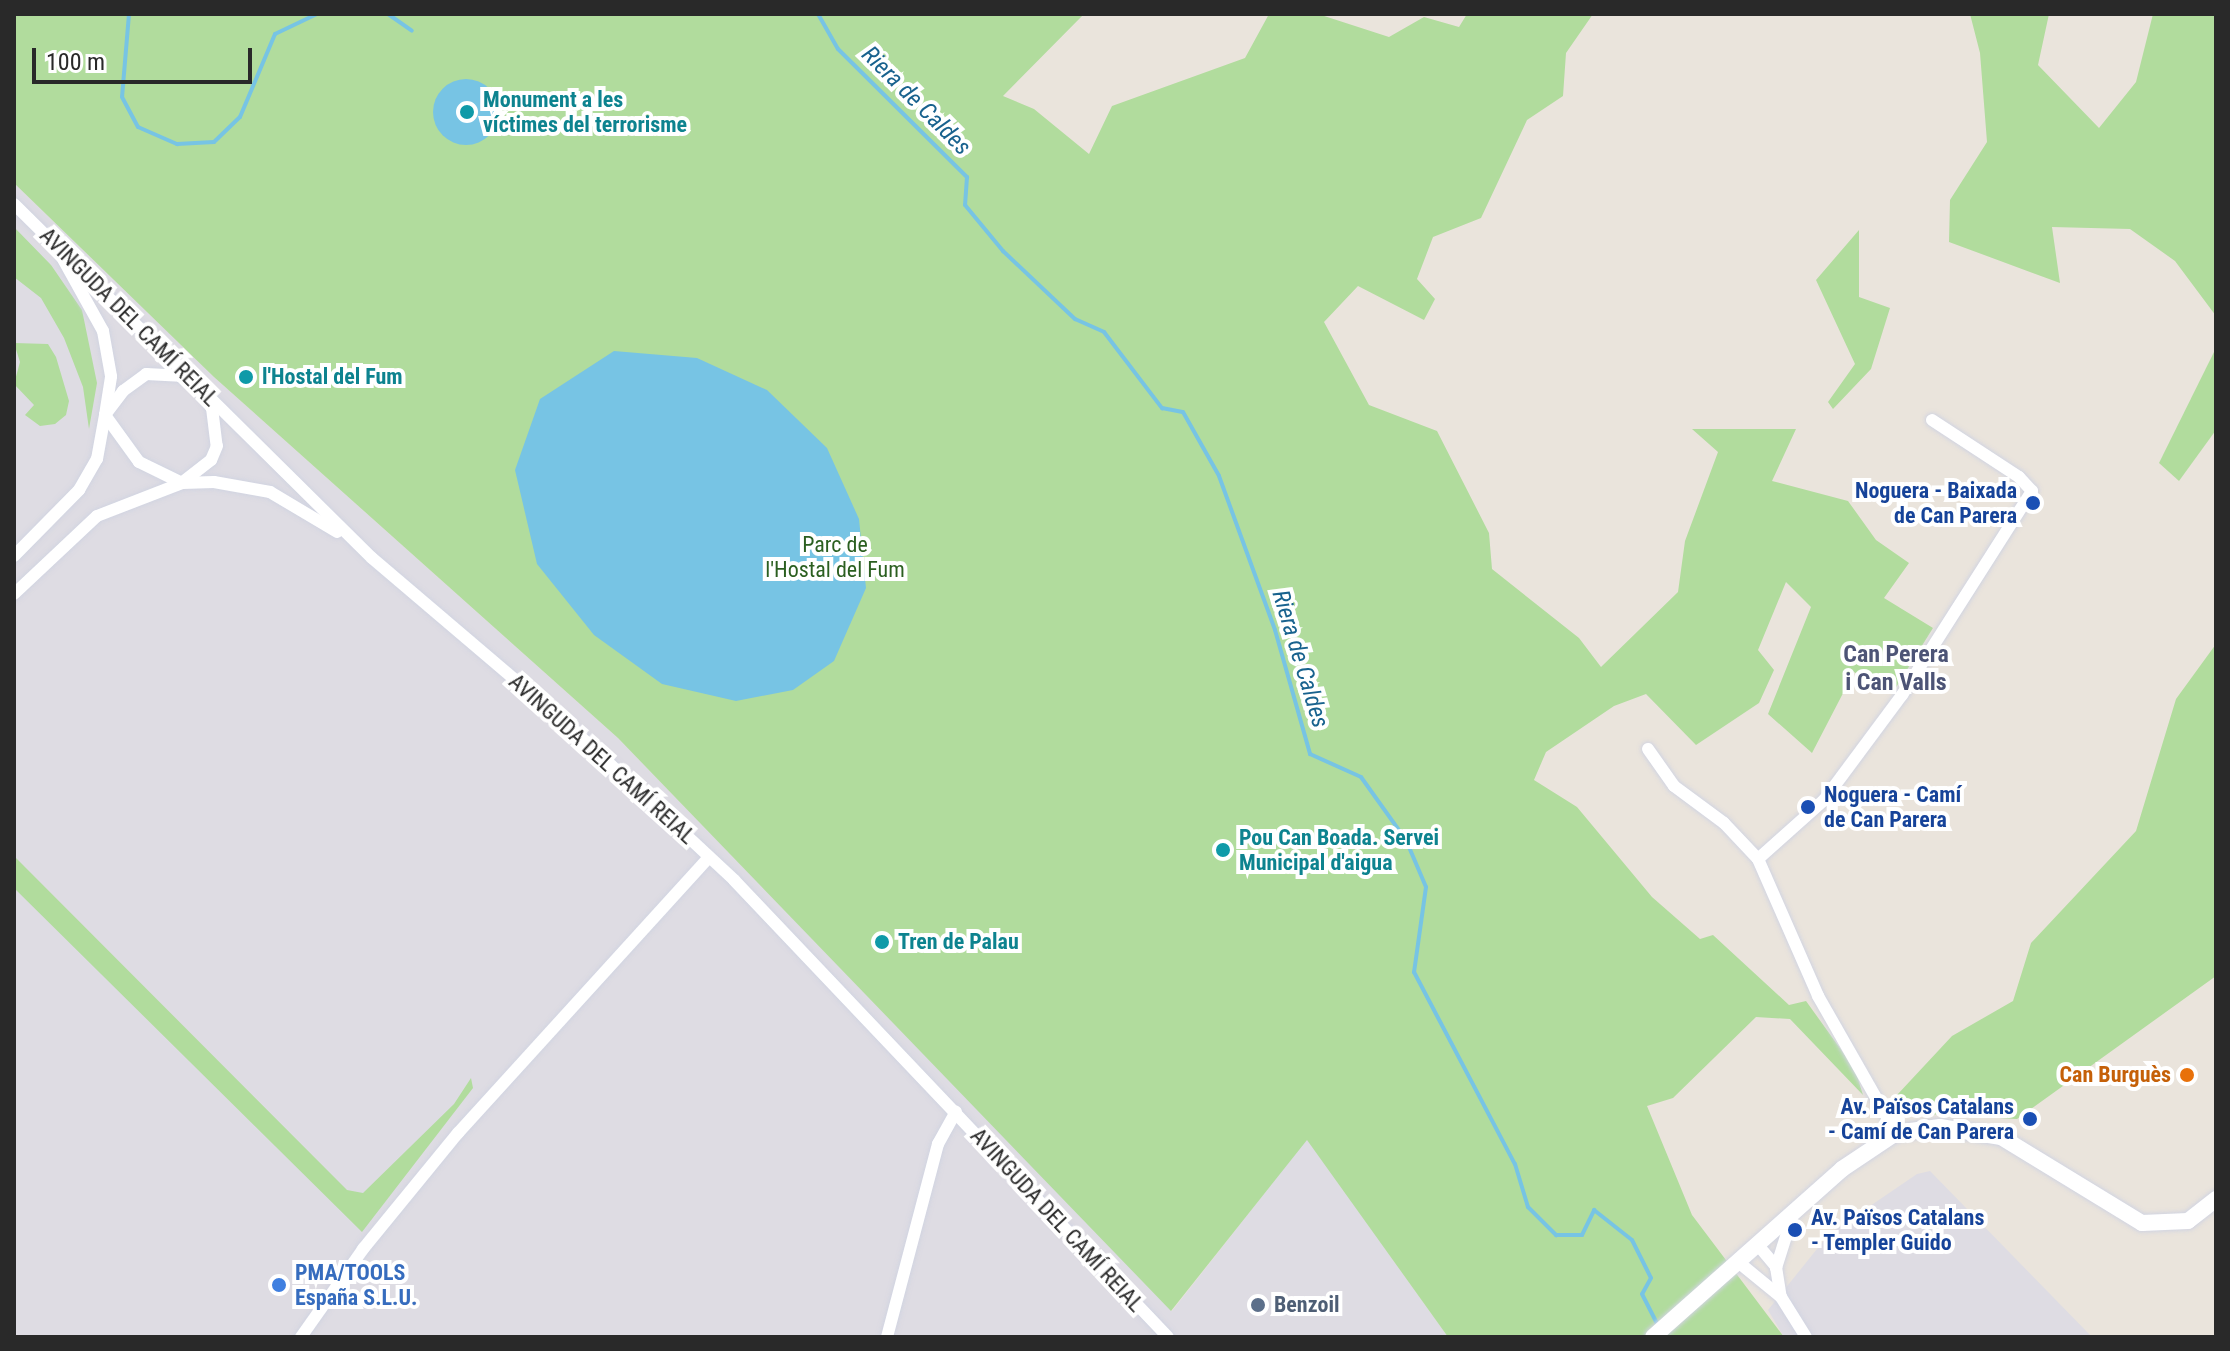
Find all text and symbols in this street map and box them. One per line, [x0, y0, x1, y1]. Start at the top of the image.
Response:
scale bar [36, 32, 256, 82]
water label: Riera de Caldes [855, 40, 977, 162]
text: 100 m [46, 48, 105, 76]
place label: Monument a les víctimes del terrorisme [483, 86, 687, 138]
marker: Monument a les víctimes del terrorisme [458, 103, 476, 121]
street label: AVINGUDA DEL CAMÍ REIAL [34, 222, 224, 412]
place label: l'Hostal del Fum [262, 364, 403, 390]
marker: l'Hostal del Fum [237, 368, 255, 386]
place label: Noguera - Baixada de Can Parera [1855, 477, 2017, 528]
marker: Noguera - Baixada de Can Parera [2024, 494, 2042, 512]
park label: Parc de l'Hostal del Fum [765, 531, 905, 582]
water label: Riera de Caldes [1265, 587, 1335, 731]
district label: Can Perera i Can Valls [1843, 641, 1949, 697]
street label: AVINGUDA DEL CAMÍ REIAL [503, 668, 701, 850]
place label: Noguera - Camí de Can Parera [1824, 781, 1961, 832]
marker: Noguera - Camí de Can Parera [1799, 798, 1817, 816]
place label: Pou Can Boada. Servei Municipal d'aigua [1239, 824, 1439, 876]
marker: Pou Can Boada. Servei Municipal d'aigua [1214, 841, 1232, 859]
place label: Tren de Palau [898, 929, 1019, 955]
marker: Tren de Palau [873, 933, 891, 951]
place label: Can Burguès [2060, 1062, 2171, 1088]
marker: Can Burguès [2178, 1066, 2196, 1084]
place label: Av. Països Catalans - Camí de Can Parera [1828, 1093, 2014, 1144]
marker: Av. Països Catalans - Camí de Can Parera [2021, 1110, 2039, 1128]
street label: AVINGUDA DEL CAMÍ REIAL [965, 1123, 1149, 1317]
place label: Av. Països Catalans - Templer Guido [1811, 1204, 1984, 1256]
marker: Av. Països Catalans - Templer Guido [1786, 1221, 1804, 1239]
place label: PMA/TOOLS España S.L.U. [295, 1259, 417, 1310]
marker: PMA/TOOLS España S.L.U. [270, 1276, 288, 1294]
place label: Benzoil [1274, 1292, 1340, 1318]
marker: Benzoil [1249, 1296, 1267, 1314]

